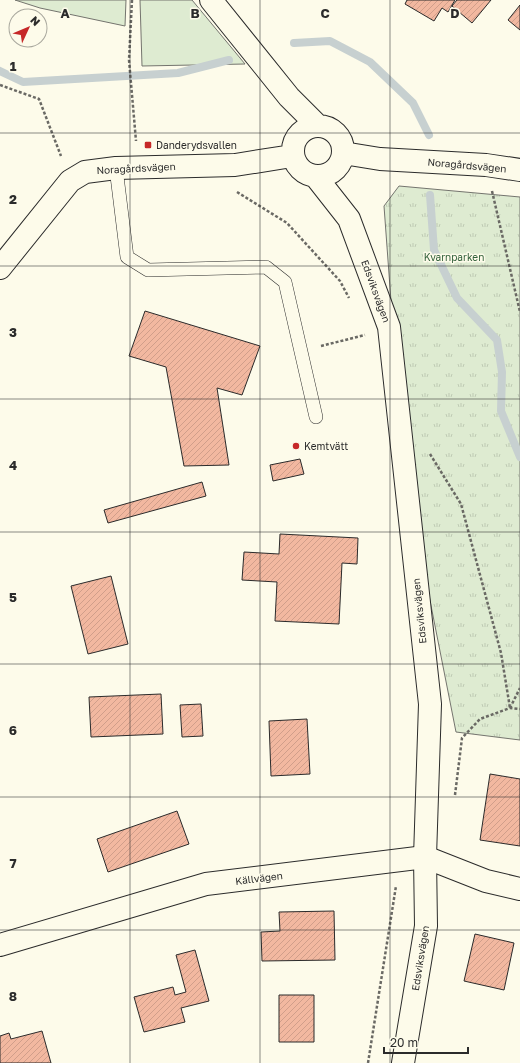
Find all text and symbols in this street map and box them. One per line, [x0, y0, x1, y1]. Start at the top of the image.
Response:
text: A [60, 5, 70, 21]
text: B [190, 5, 200, 21]
text: C [320, 5, 330, 21]
text: D [450, 5, 460, 21]
north arrow [8, 8, 48, 48]
text: N [28, 13, 43, 28]
text: 1 [10, 58, 17, 74]
place label: Danderydsvallen [156, 139, 237, 151]
marker: Danderydsvallen [143, 140, 153, 150]
street label: Noragårdsvägen [427, 156, 507, 174]
street label: Noragårdsvägen [96, 160, 176, 176]
text: 2 [9, 191, 17, 207]
park label: Kvarnparken [424, 251, 484, 263]
street label: Edsviksvägen [359, 258, 393, 324]
text: 3 [9, 324, 17, 340]
place label: Kemtvätt [304, 440, 348, 452]
marker: Kemtvätt [291, 441, 301, 451]
text: 4 [9, 457, 17, 473]
street label: Edsviksvägen [410, 578, 428, 644]
text: 5 [9, 589, 17, 605]
text: 6 [9, 722, 17, 738]
text: 7 [9, 855, 17, 871]
street label: Källvägen [235, 869, 283, 887]
street label: Edsviksvägen [409, 925, 431, 991]
text: 8 [9, 988, 17, 1004]
scale bar [384, 1029, 468, 1055]
text: 20 m [390, 1035, 418, 1050]

